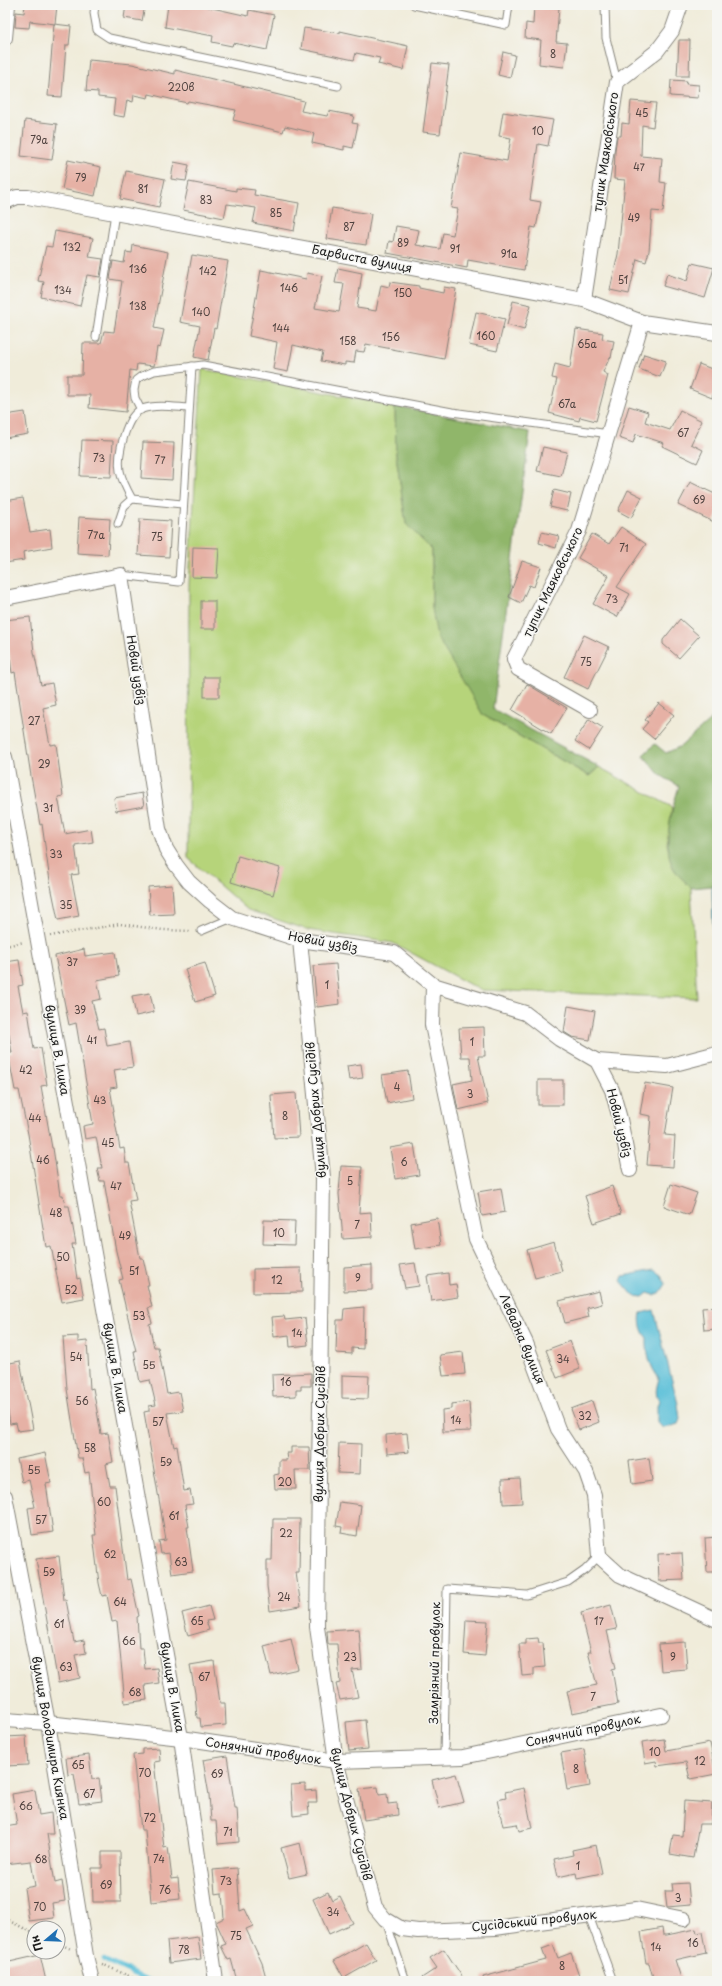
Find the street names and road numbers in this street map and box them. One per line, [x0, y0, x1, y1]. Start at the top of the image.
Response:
street label: тупик Маяковського [588, 91, 622, 213]
street label: Барвиста вулиця [311, 239, 414, 277]
street label: тупик Маяковського [518, 523, 587, 640]
street label: Новий узвіз [123, 634, 151, 706]
street label: Новий узвіз [287, 926, 359, 956]
street label: вулиця В. Ілика [41, 1003, 75, 1097]
street label: вулиця Добрих Сусідів [300, 1041, 330, 1179]
street label: Новий узвіз [603, 1086, 637, 1159]
street label: Левадна вулиця [496, 1291, 550, 1387]
street label: вулиця В. Ілика [99, 1321, 133, 1415]
street label: вулиця Добрих Сусідів [309, 1365, 329, 1502]
street label: Замріяний провулок [424, 1601, 444, 1724]
street label: вулиця В. Ілика [156, 1640, 190, 1734]
street label: вулиця Володимира Киянка [28, 1655, 74, 1822]
street label: Сонячний провулок [524, 1709, 643, 1751]
street label: Сонячний провулок [204, 1732, 323, 1768]
street label: вулиця Добрих Сусідів [327, 1745, 377, 1882]
street label: Сусідський провулок [471, 1904, 598, 1936]

